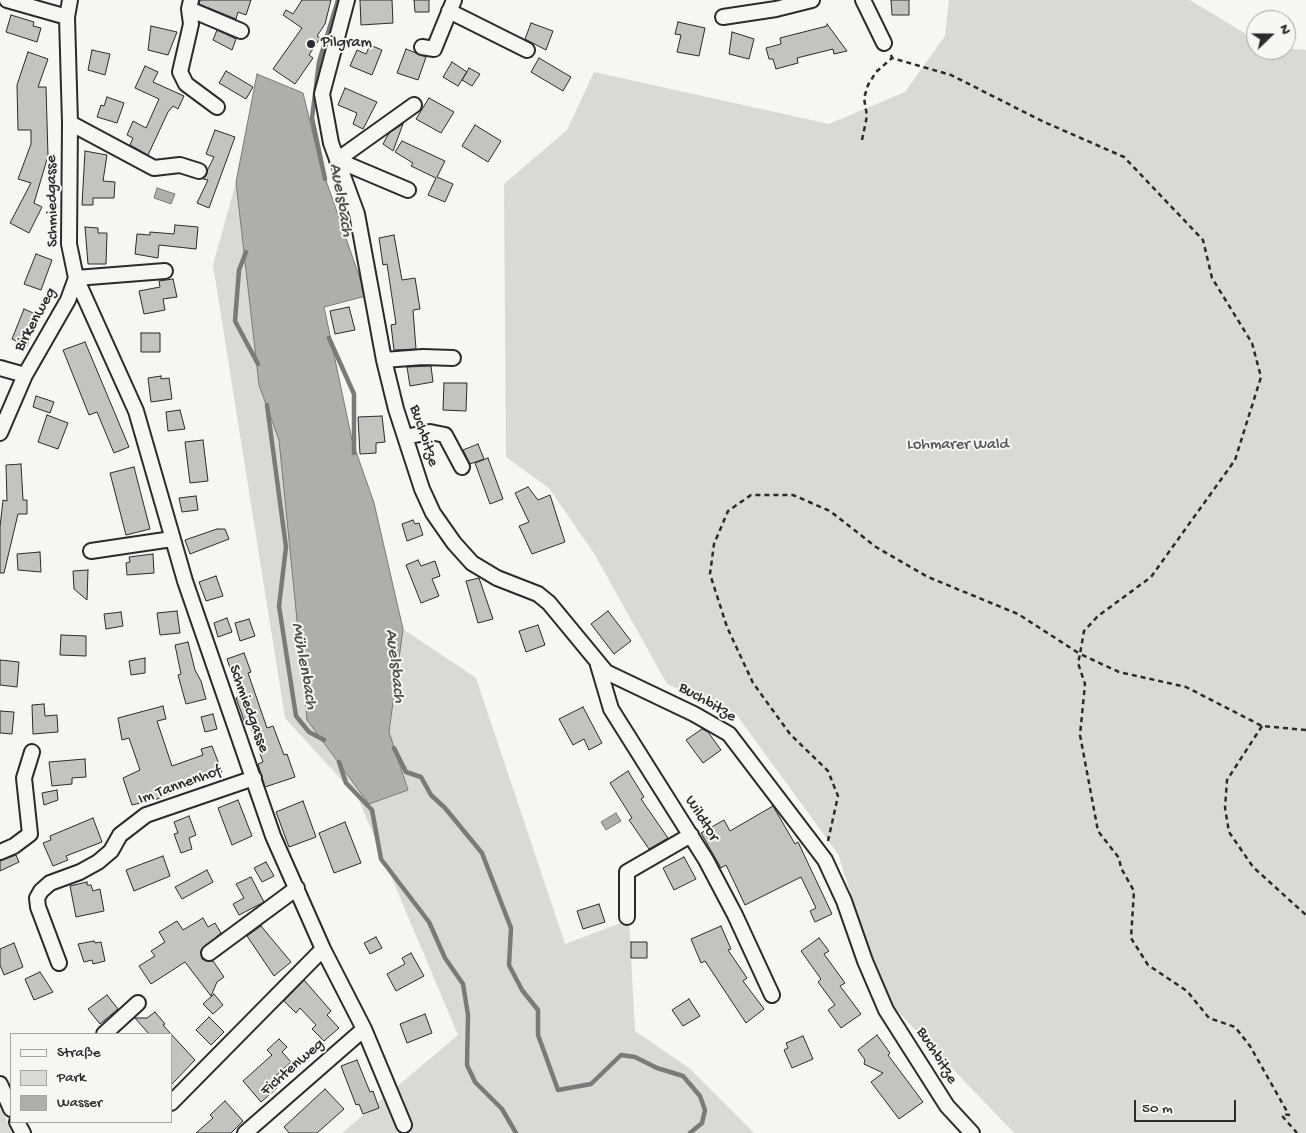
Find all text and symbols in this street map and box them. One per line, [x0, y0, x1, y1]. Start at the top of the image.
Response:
north arrow [1246, 10, 1296, 60]
text: N [1275, 22, 1294, 37]
place label: Pilgram [321, 34, 372, 54]
marker: Pilgram [305, 38, 317, 50]
street label: Schmiedgasse [43, 155, 63, 247]
water label: Auelsbach [323, 162, 357, 238]
street label: Birkenweg [11, 285, 61, 355]
street label: Buchbitze [404, 403, 442, 469]
park label: Lohmarer Wald [907, 436, 1009, 456]
water label: Mühlenbach [285, 621, 321, 711]
water label: Auelsbach [379, 628, 409, 704]
street label: Schmiedgasse [223, 663, 273, 755]
street label: Buchbitze [675, 679, 739, 727]
street label: Im Tannenhof [136, 762, 224, 810]
street label: Wildtor [679, 793, 723, 845]
street label: Buchbitze [911, 1024, 961, 1088]
legend [10, 1033, 172, 1123]
street label: Fichtenweg [257, 1035, 329, 1101]
text: Straße [57, 1044, 101, 1062]
text: Park [57, 1069, 86, 1087]
scale bar [1136, 1090, 1238, 1122]
text: Wasser [57, 1094, 102, 1112]
text: 50 m [1142, 1100, 1173, 1118]

